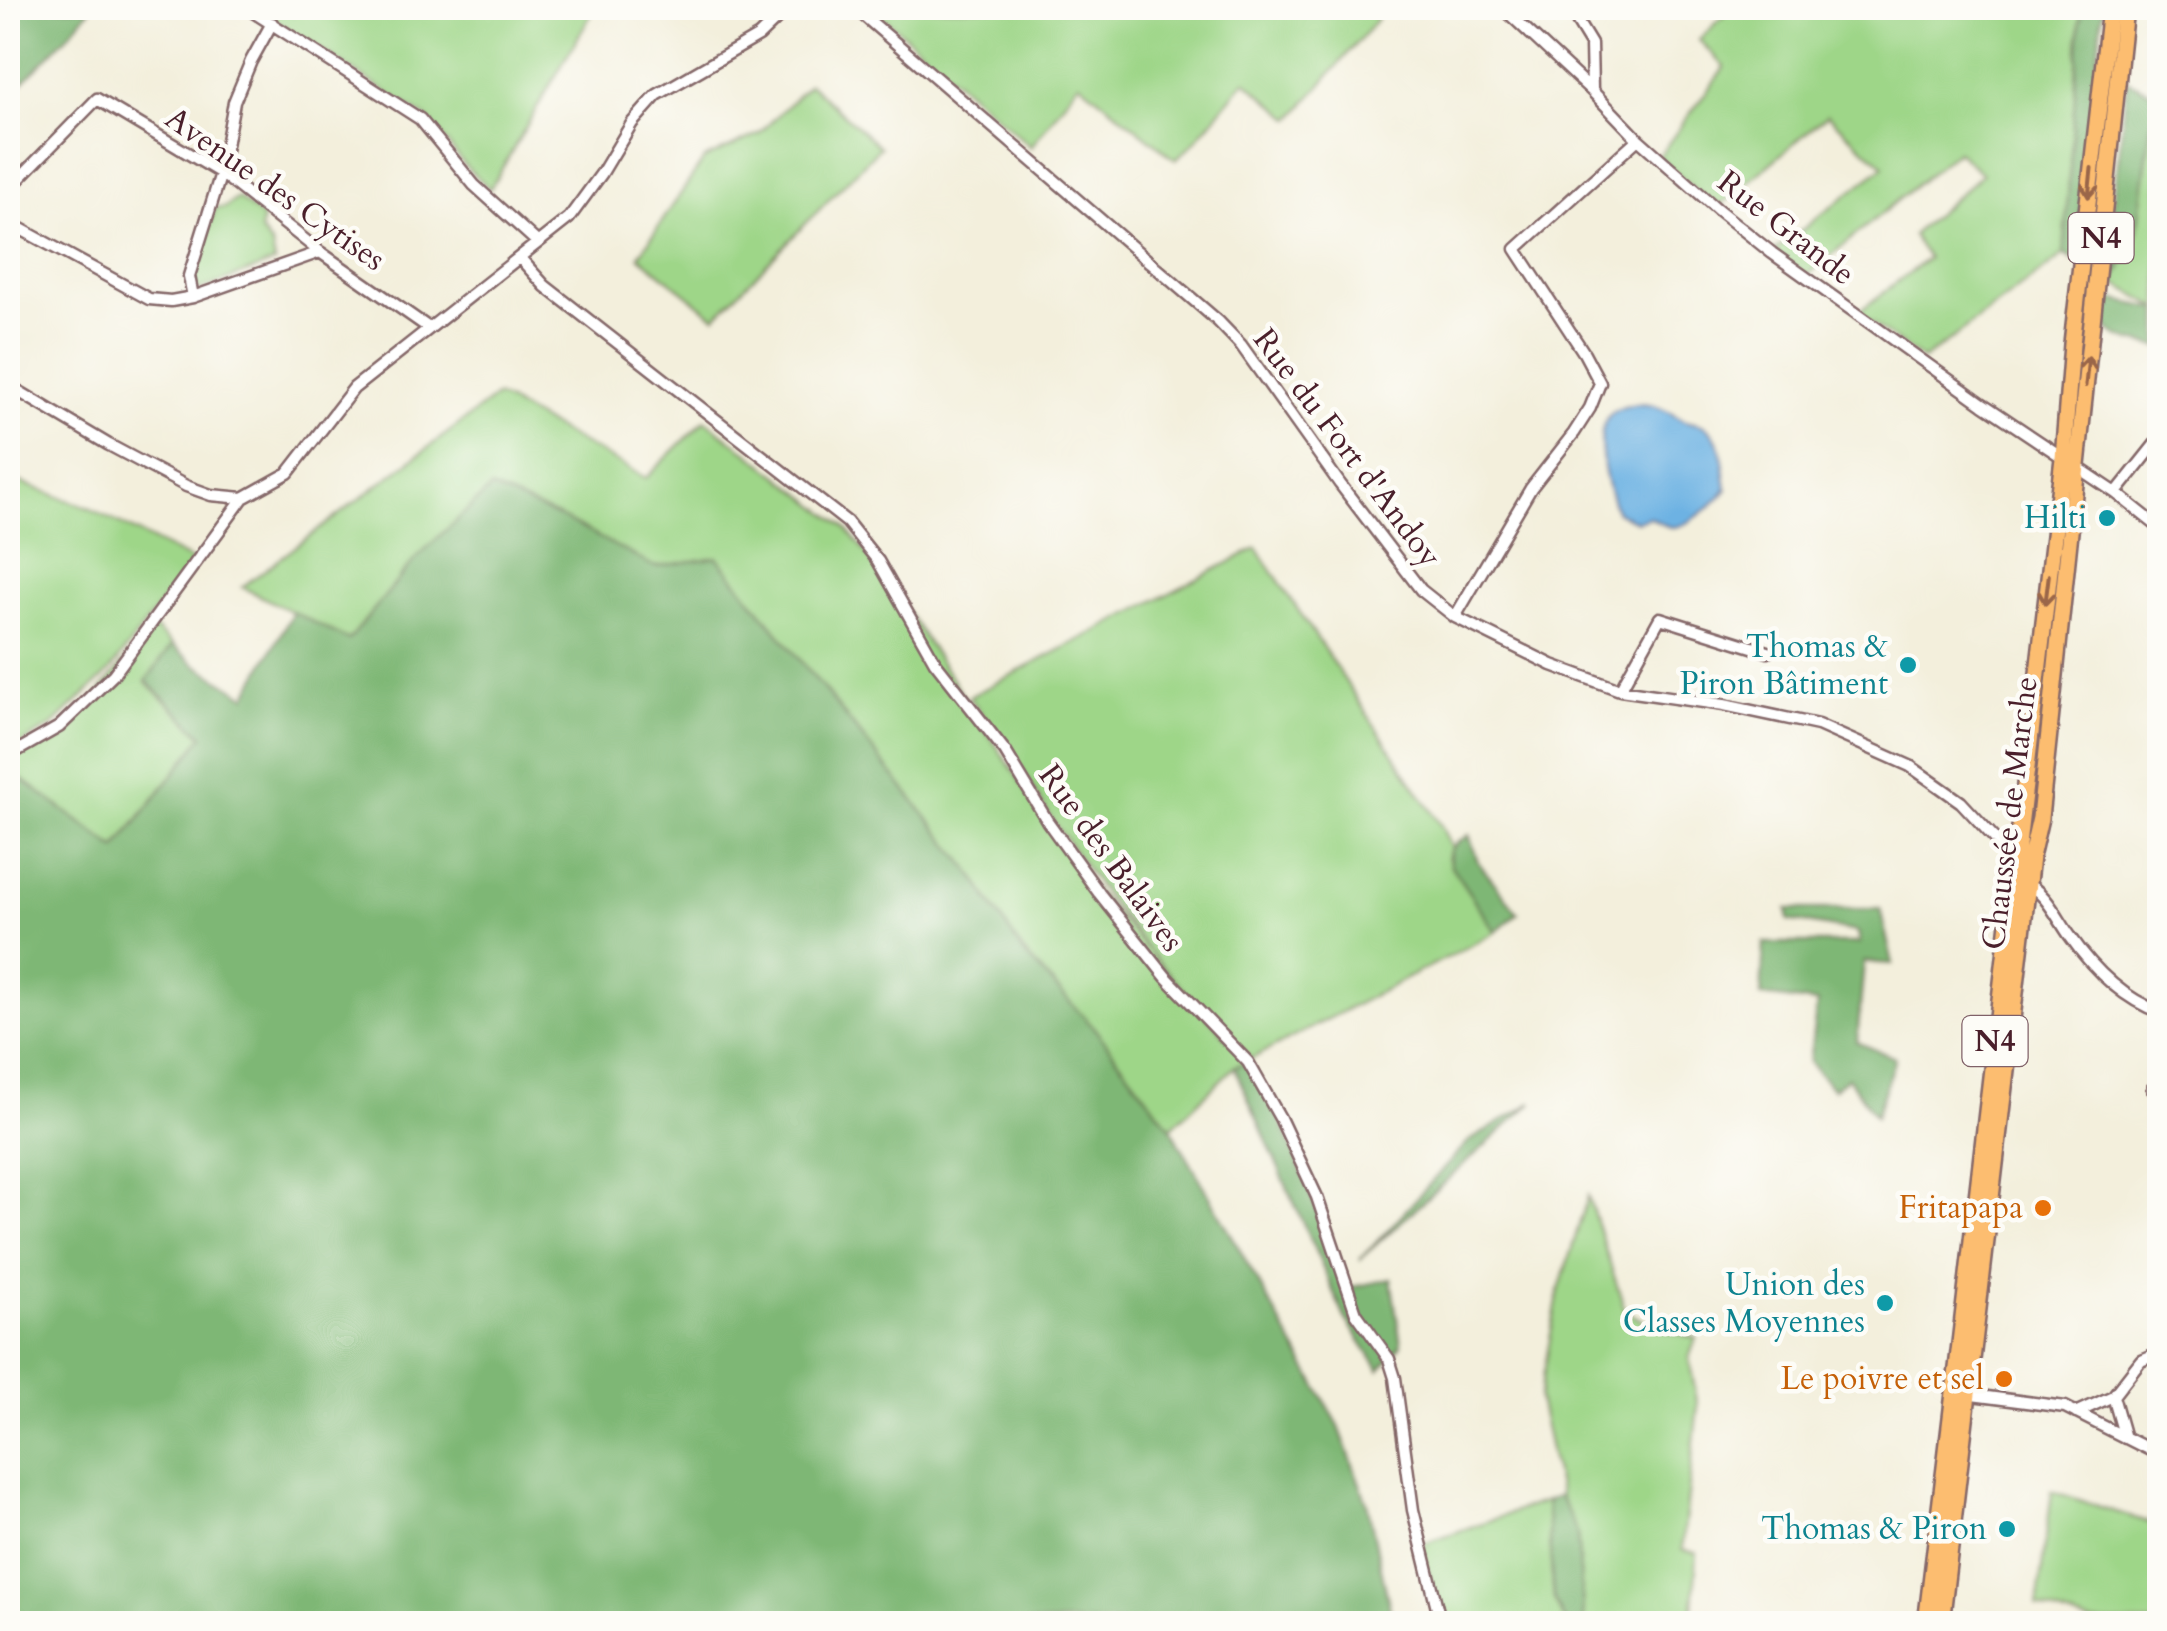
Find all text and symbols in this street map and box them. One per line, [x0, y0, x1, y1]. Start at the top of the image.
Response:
street label: Avenue des Cytises [156, 97, 394, 281]
street label: Rue Grande [1708, 160, 1864, 296]
one-way arrow [2080, 167, 2099, 199]
road number: N4 [2068, 213, 2134, 263]
street label: Rue du Fort d'Andoy [1243, 320, 1451, 576]
one-way arrow [2077, 356, 2096, 388]
place label: Hilti [2024, 496, 2087, 540]
marker: Hilti [2096, 507, 2118, 529]
one-way arrow [2037, 573, 2056, 606]
place label: Thomas & Piron Bâtiment [1680, 625, 1888, 706]
marker: Thomas & Piron Bâtiment [1897, 654, 1919, 676]
street label: Chaussée de Marche [1971, 674, 2049, 952]
street label: Rue des Balaives [1028, 755, 1194, 961]
road number: N4 [1962, 1016, 2028, 1066]
place label: Fritapapa [1898, 1186, 2023, 1230]
marker: Fritapapa [2032, 1197, 2054, 1219]
place label: Union des Classes Moyennes [1623, 1263, 1865, 1344]
marker: Union des Classes Moyennes [1874, 1292, 1896, 1314]
place label: Le poivre et sel [1781, 1357, 1984, 1401]
marker: Le poivre et sel [1993, 1368, 2015, 1390]
place label: Thomas & Piron [1761, 1507, 1987, 1551]
marker: Thomas & Piron [1996, 1518, 2018, 1540]

